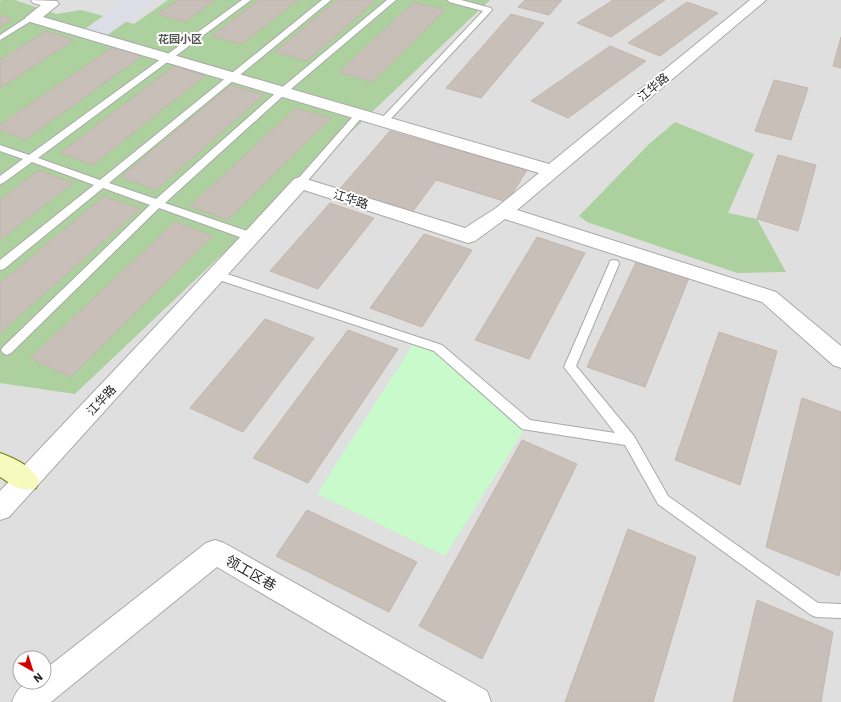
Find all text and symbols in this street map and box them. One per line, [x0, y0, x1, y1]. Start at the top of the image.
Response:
district label: 花园小区 [158, 32, 202, 46]
street label: 江华路 [634, 70, 672, 104]
street label: 江华路 [332, 186, 370, 212]
street label: 江华路 [83, 382, 119, 418]
street label: 领工区巷 [222, 551, 280, 595]
north arrow [12, 650, 52, 690]
text: N [31, 670, 46, 686]

